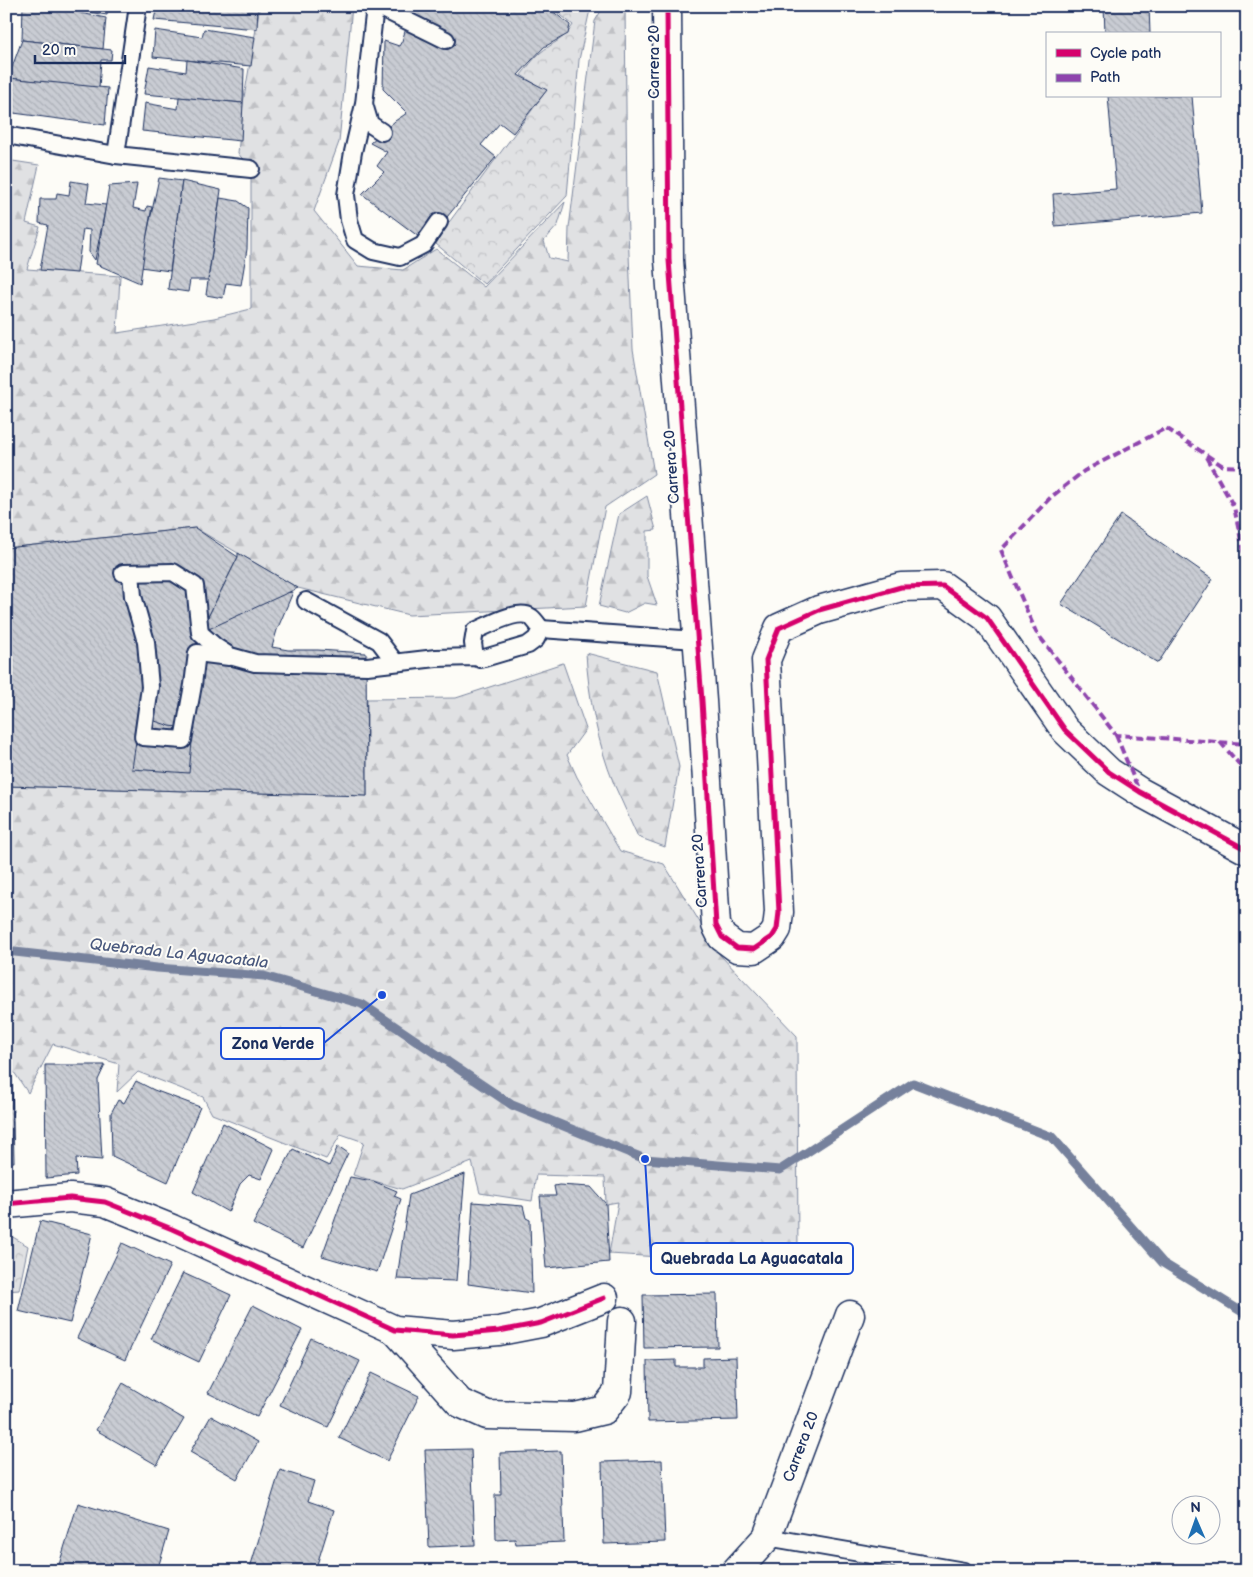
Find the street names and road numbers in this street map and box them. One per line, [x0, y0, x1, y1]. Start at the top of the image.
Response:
street label: Carrera 20 [645, 25, 664, 99]
street label: Carrera 20 [660, 429, 684, 505]
street label: Carrera 20 [688, 833, 712, 909]
street label: Carrera 20 [779, 1409, 823, 1485]

